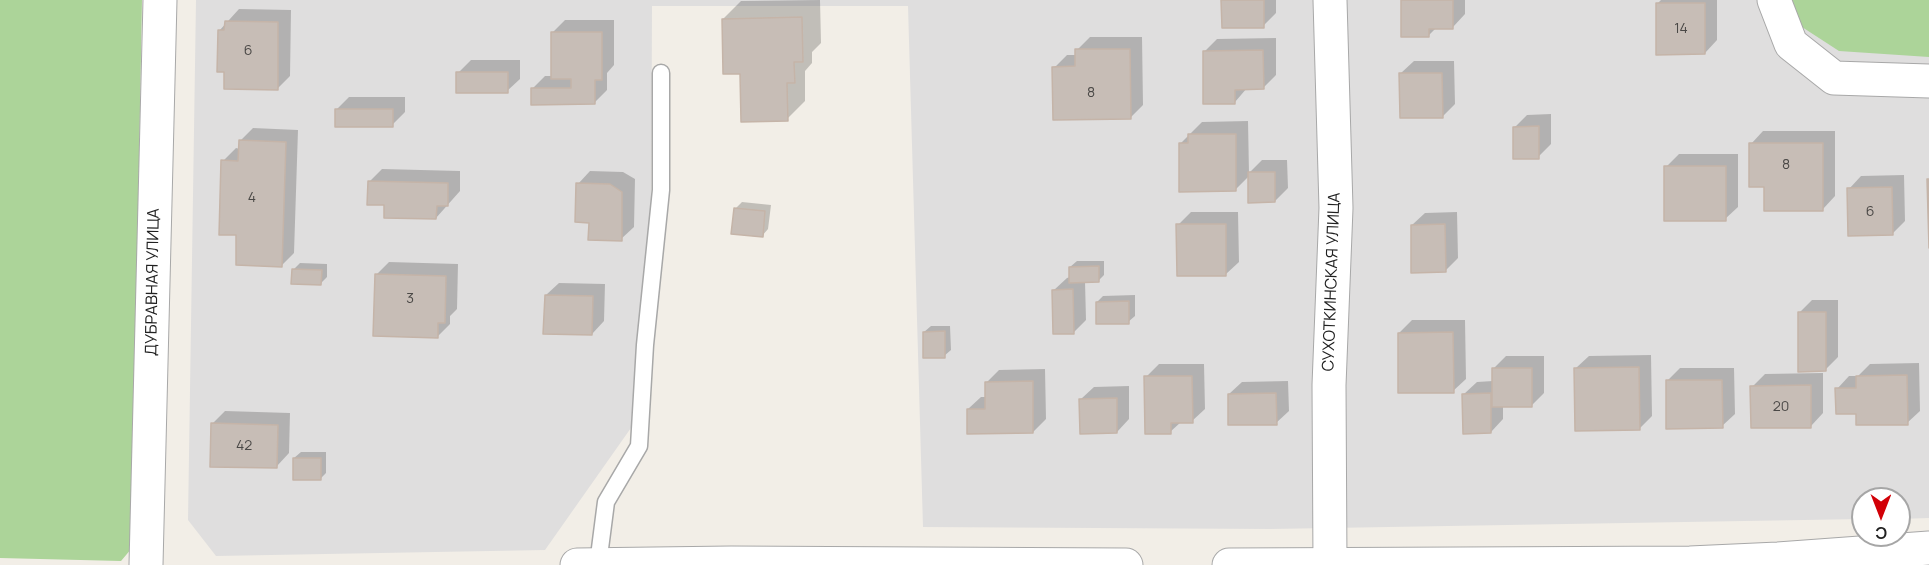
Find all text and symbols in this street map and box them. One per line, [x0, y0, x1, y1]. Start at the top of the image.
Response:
house number: 14 [1674, 21, 1688, 37]
house number: 6 [244, 43, 252, 59]
house number: 8 [1087, 85, 1095, 101]
house number: 8 [1782, 157, 1790, 173]
house number: 4 [248, 190, 256, 206]
street label: СУХОТКИНСКАЯ УЛИЦА [1319, 192, 1345, 372]
house number: 6 [1866, 204, 1874, 220]
street label: ДУБРАВНАЯ УЛИЦА [142, 208, 164, 356]
house number: 3 [406, 291, 414, 307]
house number: 20 [1773, 399, 1789, 415]
house number: 42 [236, 438, 252, 454]
north arrow [1851, 487, 1911, 547]
text: С [1875, 522, 1887, 544]

